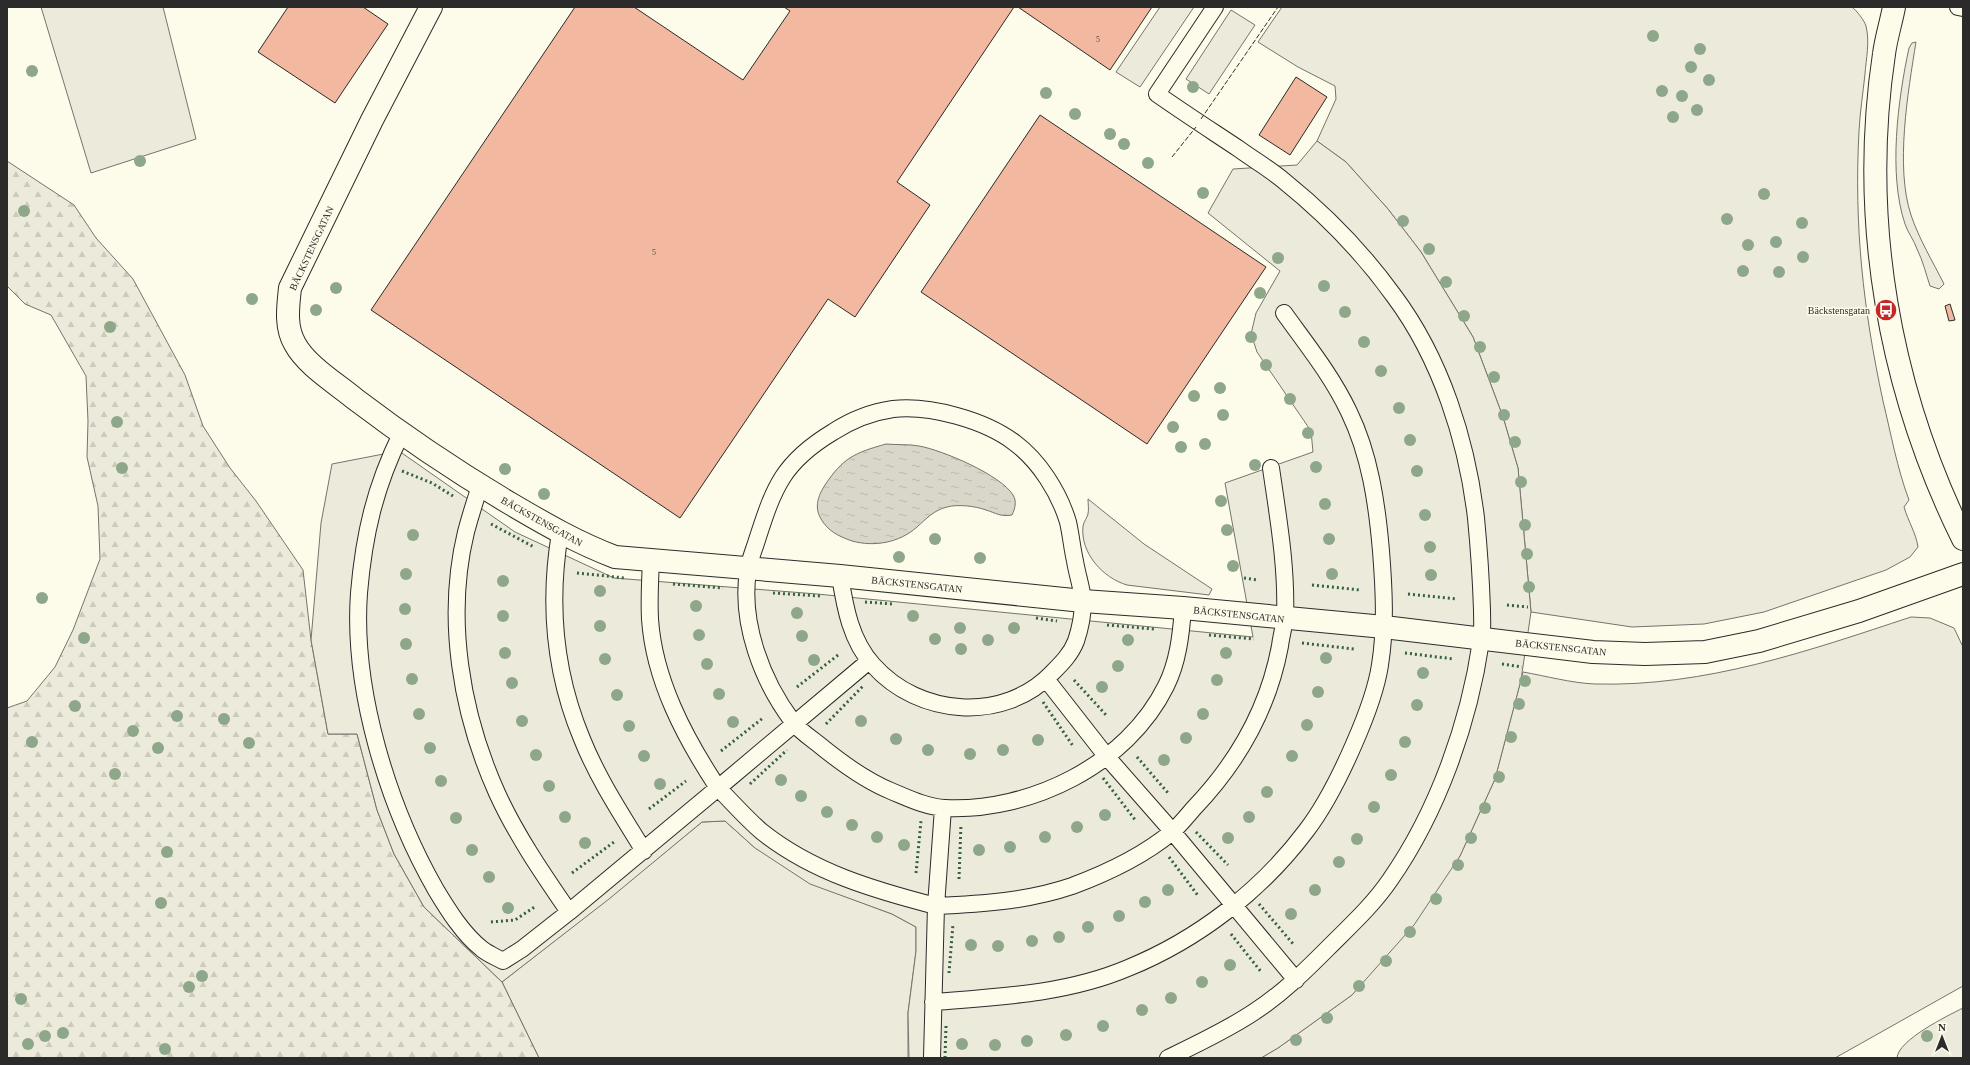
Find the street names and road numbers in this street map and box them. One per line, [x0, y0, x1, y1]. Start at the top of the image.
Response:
street label: BÄCKSTENSGATAN [287, 204, 336, 292]
street label: BÄCKSTENSGATAN [499, 494, 584, 548]
street label: BÄCKSTENSGATAN [871, 574, 963, 595]
street label: BÄCKSTENSGATAN [1193, 604, 1285, 625]
street label: BÄCKSTENSGATAN [1515, 637, 1607, 658]

